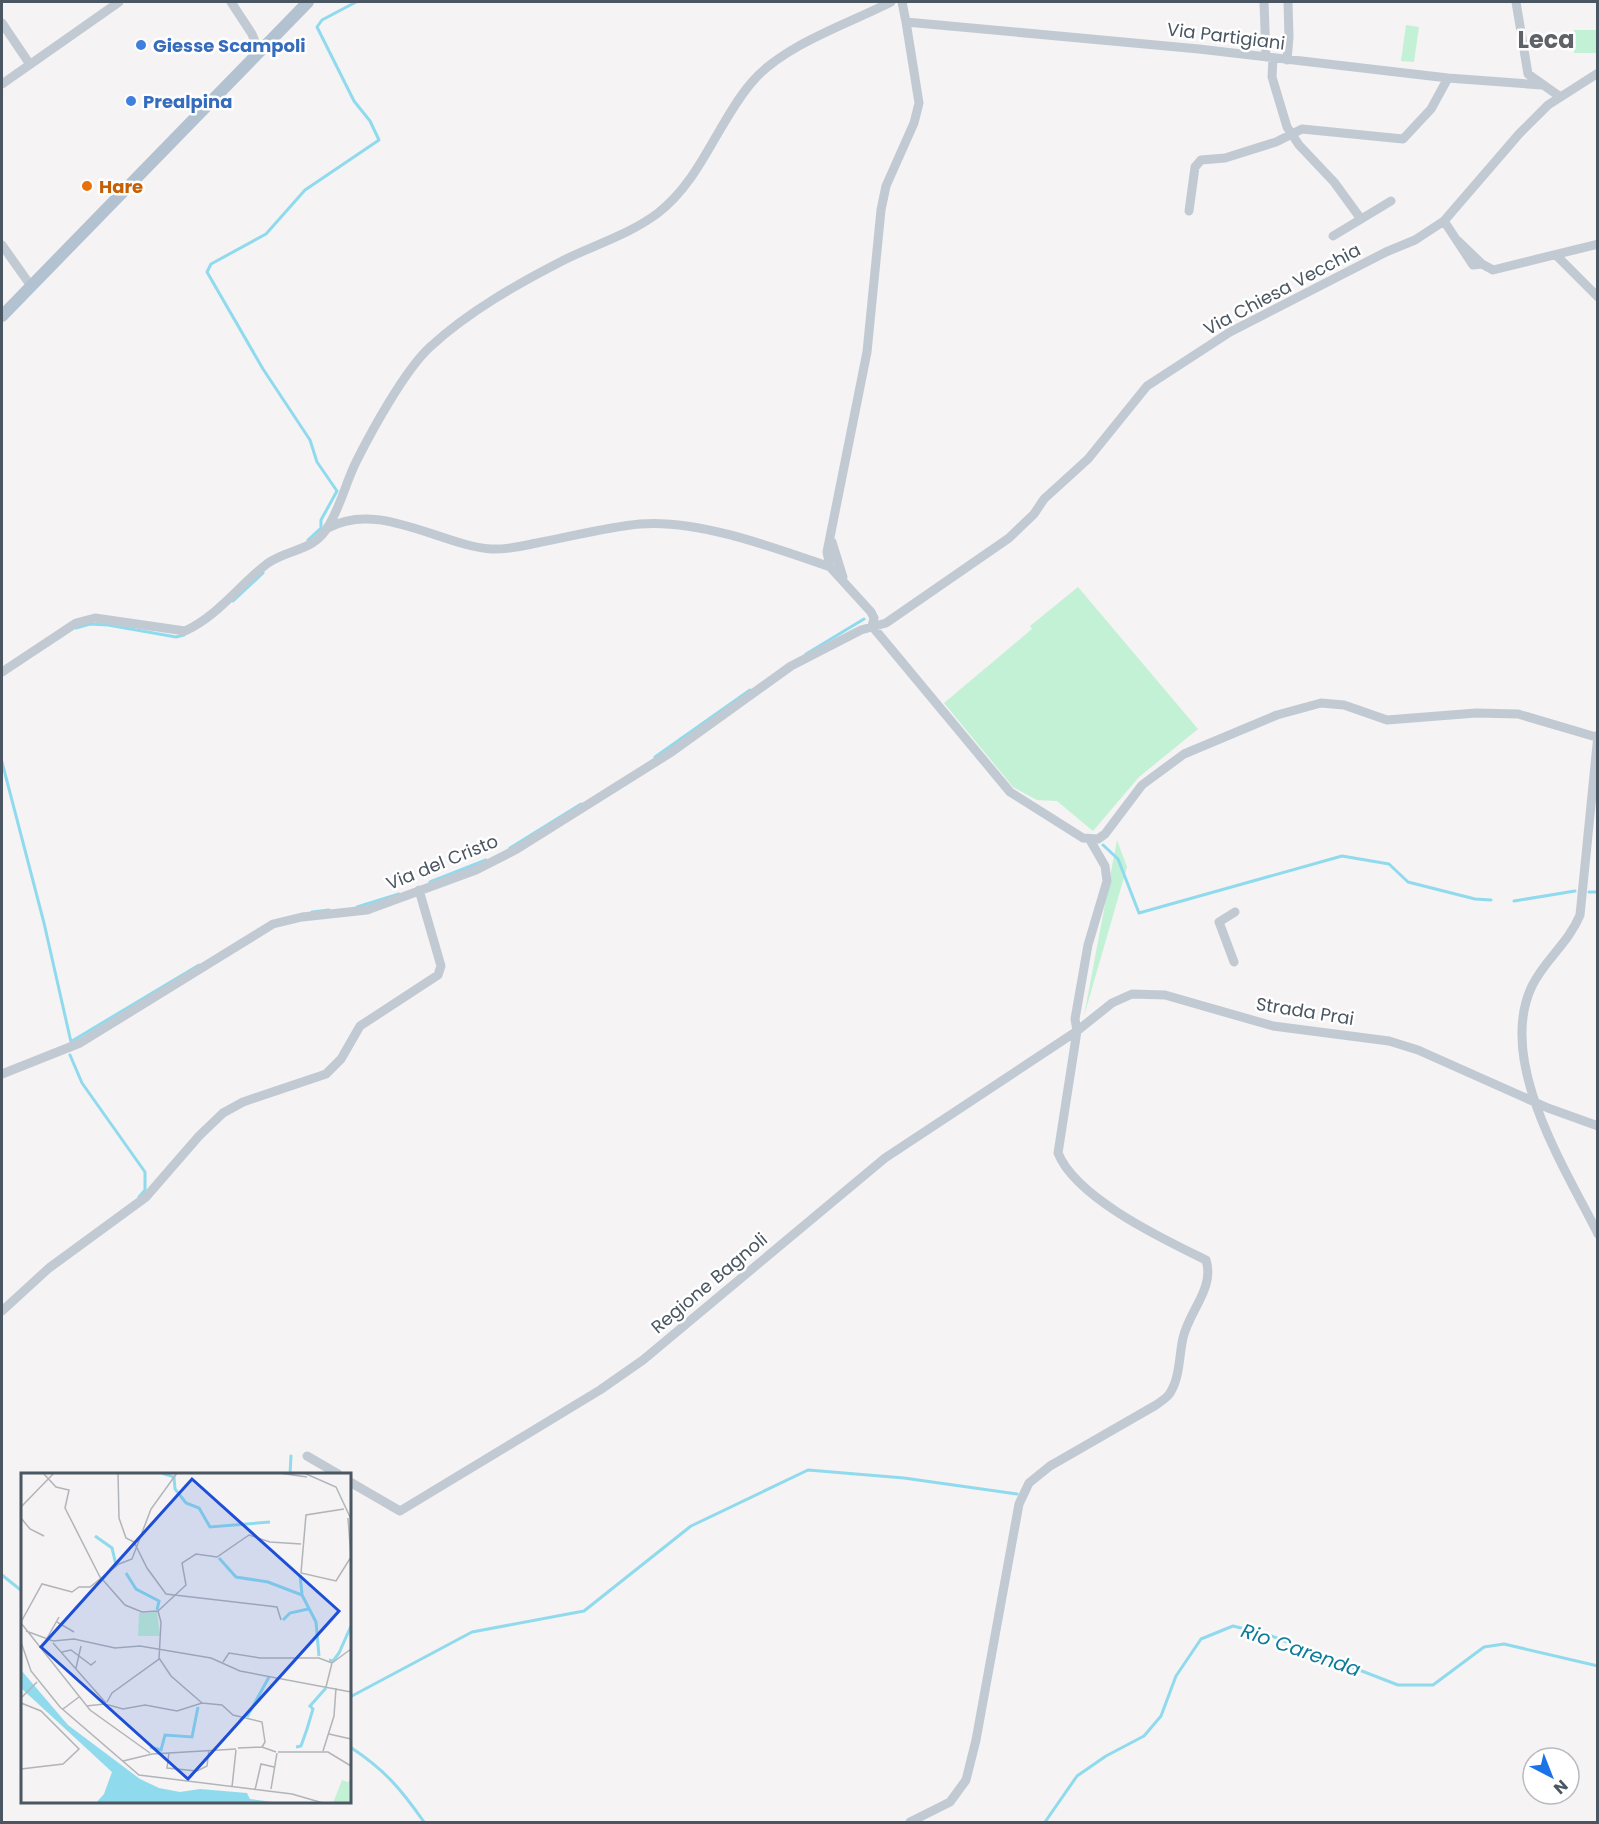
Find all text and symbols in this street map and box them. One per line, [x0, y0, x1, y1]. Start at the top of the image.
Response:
street label: Via Partigiani [1166, 16, 1286, 56]
district label: Leca [1517, 23, 1575, 56]
place label: Giesse Scampoli [153, 33, 306, 58]
marker: Giesse Scampoli [134, 38, 148, 52]
place label: Prealpina [143, 89, 232, 114]
marker: Prealpina [124, 94, 138, 108]
place label: Hare [99, 174, 143, 199]
marker: Hare [80, 179, 94, 193]
street label: Via Chiesa Vecchia [1199, 237, 1365, 341]
street label: Via del Cristo [382, 828, 502, 896]
street label: Strada Prai [1254, 991, 1356, 1031]
street label: Regione Bagnoli [645, 1227, 773, 1339]
inset map [21, 1473, 351, 1803]
water label: Rio Carenda [1238, 1616, 1364, 1684]
north arrow [1521, 1746, 1581, 1806]
text: N [1549, 1774, 1573, 1799]

